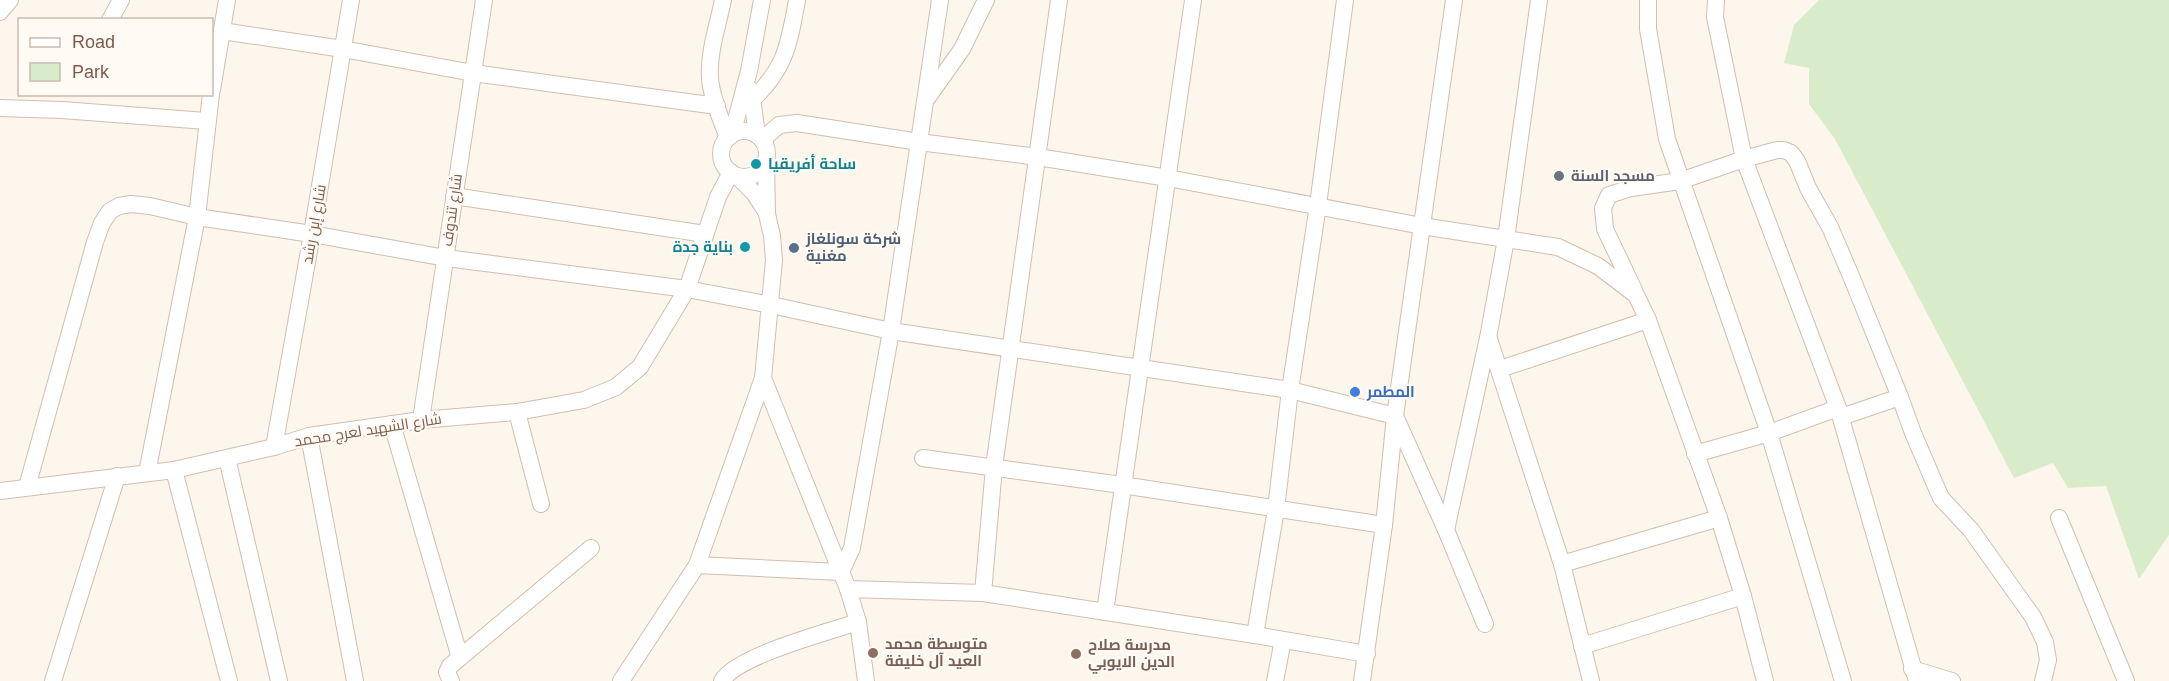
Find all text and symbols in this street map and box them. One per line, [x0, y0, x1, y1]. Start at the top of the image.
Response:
legend [18, 18, 213, 96]
text: Road [72, 32, 115, 52]
text: Park [72, 62, 110, 82]
place label: ساحة أفريقيا [768, 154, 856, 173]
marker: ساحة أفريقيا [749, 157, 763, 171]
place label: مسجد السنة [1571, 167, 1655, 184]
marker: مسجد السنة [1552, 169, 1566, 183]
street label: شارع تندوف [438, 172, 468, 248]
street label: شارع إبن رشد [298, 183, 332, 265]
place label: شركة سونلغاز مغنية [805, 230, 901, 264]
place label: بناية جدة [673, 238, 733, 255]
marker: بناية جدة [738, 240, 752, 254]
marker: شركة سونلغاز مغنية [787, 241, 801, 255]
place label: المطمر [1366, 383, 1415, 401]
marker: المطمر [1348, 385, 1362, 399]
street label: شارع الشهيد لعرج محمد [293, 409, 443, 452]
place label: متوسطة محمد العيد آل خليفة [885, 635, 988, 669]
place label: مدرسة صلاح الدين الايوبي [1088, 636, 1175, 674]
marker: متوسطة محمد العيد آل خليفة [866, 646, 880, 660]
marker: مدرسة صلاح الدين الايوبي [1069, 647, 1083, 661]

